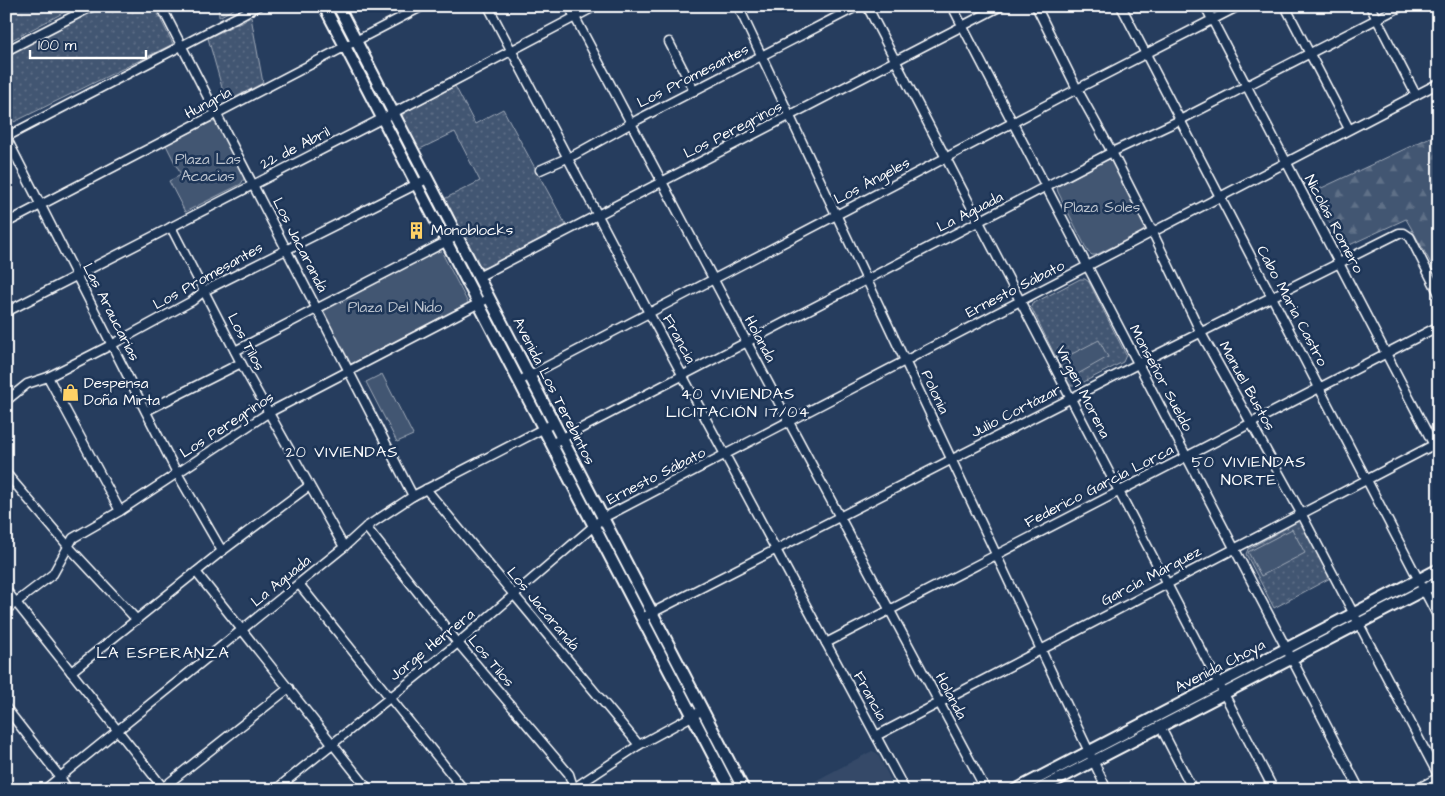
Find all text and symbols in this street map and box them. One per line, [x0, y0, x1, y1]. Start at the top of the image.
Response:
scale bar [30, 28, 146, 60]
text: 100 m [38, 35, 77, 56]
street label: Los Promesantes [634, 39, 753, 113]
street label: Hungría [181, 82, 236, 125]
street label: Los Peregrinos [680, 96, 787, 165]
street label: 22 de Abril [256, 121, 334, 175]
park label: Plaza Las Acacias [175, 149, 242, 187]
street label: Los Ángeles [830, 152, 915, 211]
street label: Nicolás Romero [1299, 171, 1369, 277]
street label: La Aguada [933, 186, 1008, 239]
street label: Los Jacarandá [267, 194, 333, 296]
park label: Plaza Soles [1064, 197, 1141, 218]
building icon: Monoblocks [407, 220, 427, 240]
place label: Monoblocks [431, 220, 514, 241]
street label: Los Promesantes [149, 237, 267, 315]
street label: Cabo Maria Castro [1251, 242, 1333, 371]
street label: Ernesto Sábato [962, 255, 1069, 323]
street label: Las Araucarias [77, 259, 145, 365]
park label: Plaza Del Nido [348, 297, 443, 318]
street label: Los Tilos [222, 310, 270, 375]
street label: Francia [657, 311, 701, 368]
street label: Holanda [739, 312, 781, 366]
street label: Avenida Los Terebintos [508, 314, 601, 469]
street label: Monseñor Sueldo [1124, 321, 1198, 436]
street label: Manuel Bustos [1214, 337, 1281, 435]
street label: Virgen Morena [1050, 342, 1116, 443]
street label: Polonia [916, 367, 954, 418]
place label: Despensa Doña Mirta [84, 373, 160, 411]
street label: Julio Cortázar [967, 379, 1065, 443]
shop icon: Despensa Doña Mirta [60, 382, 80, 402]
district label: 40 VIVIENDAS LICITACIÓN 17/04 [666, 383, 810, 423]
street label: Los Peregrinos [176, 386, 279, 464]
street label: Federico García Lorca [1021, 439, 1177, 533]
district label: 20 VIVIENDAS [286, 441, 398, 463]
street label: Ernesto Sábato [603, 442, 710, 510]
district label: 50 VIVIENDAS NORTE [1191, 451, 1307, 491]
street label: García Márquez [1097, 540, 1205, 611]
street label: La Aguada [246, 550, 316, 613]
street label: Los Jacarandá [502, 562, 585, 656]
street label: Jorge Herrera [385, 604, 480, 687]
street label: Los Tilos [463, 630, 519, 692]
street label: Avenida Choya [1171, 634, 1270, 699]
district label: LA ESPERANZA [96, 642, 230, 664]
street label: Francia [848, 668, 892, 725]
street label: Holanda [930, 669, 972, 723]

